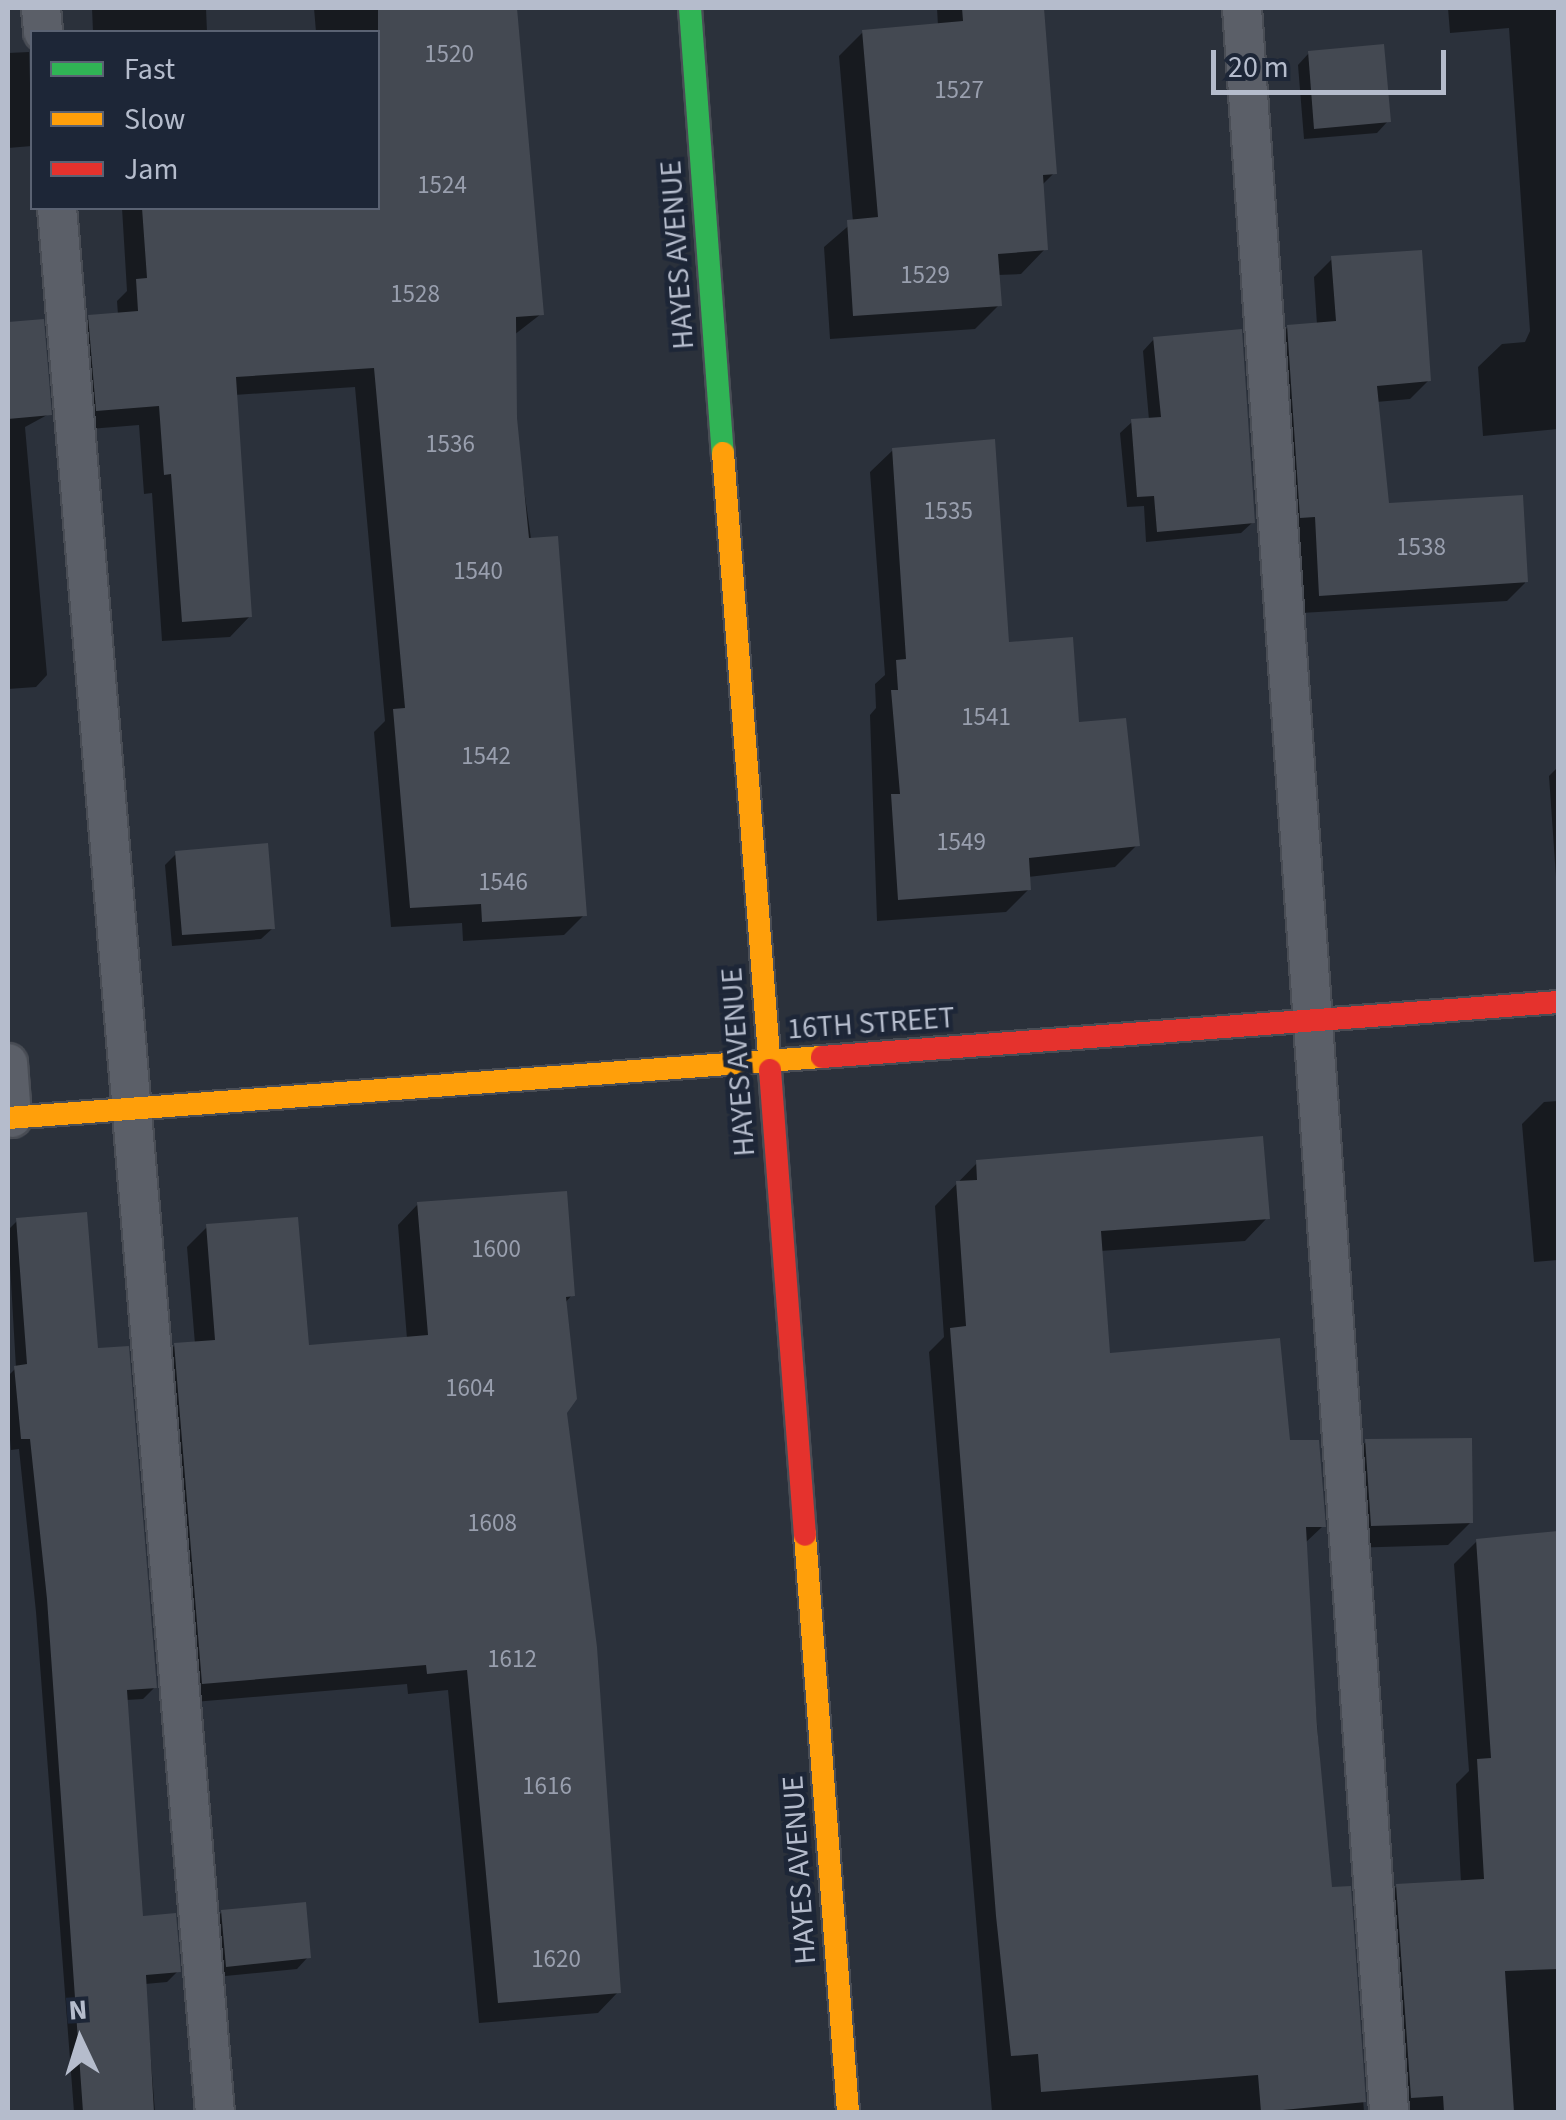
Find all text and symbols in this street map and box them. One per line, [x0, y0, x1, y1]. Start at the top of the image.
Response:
legend [30, 30, 380, 210]
scale bar [1216, 30, 1451, 92]
house number: 1520 [424, 39, 474, 69]
text: 20 m [1228, 46, 1289, 89]
text: Fast [124, 48, 175, 91]
house number: 1527 [934, 75, 984, 105]
text: Slow [124, 98, 185, 141]
text: Jam [124, 148, 178, 191]
street label: HAYES AVENUE [653, 159, 703, 351]
house number: 1524 [417, 170, 467, 200]
house number: 1529 [900, 260, 950, 290]
house number: 1528 [390, 279, 440, 309]
house number: 1536 [425, 429, 475, 459]
house number: 1535 [923, 496, 973, 526]
house number: 1538 [1396, 532, 1446, 562]
house number: 1540 [453, 556, 503, 586]
house number: 1541 [961, 702, 1011, 732]
house number: 1542 [461, 741, 511, 771]
house number: 1549 [936, 827, 986, 857]
house number: 1546 [478, 867, 528, 897]
street label: HAYES AVENUE [714, 966, 764, 1158]
street label: 16TH STREET [786, 1000, 956, 1048]
house number: 1600 [471, 1234, 521, 1264]
house number: 1604 [445, 1373, 495, 1403]
house number: 1608 [467, 1508, 517, 1538]
house number: 1612 [487, 1644, 537, 1674]
house number: 1616 [522, 1771, 572, 1801]
street label: HAYES AVENUE [775, 1774, 825, 1966]
house number: 1620 [531, 1944, 581, 1974]
text: N [67, 1989, 89, 2031]
north arrow [30, 1990, 130, 2090]

